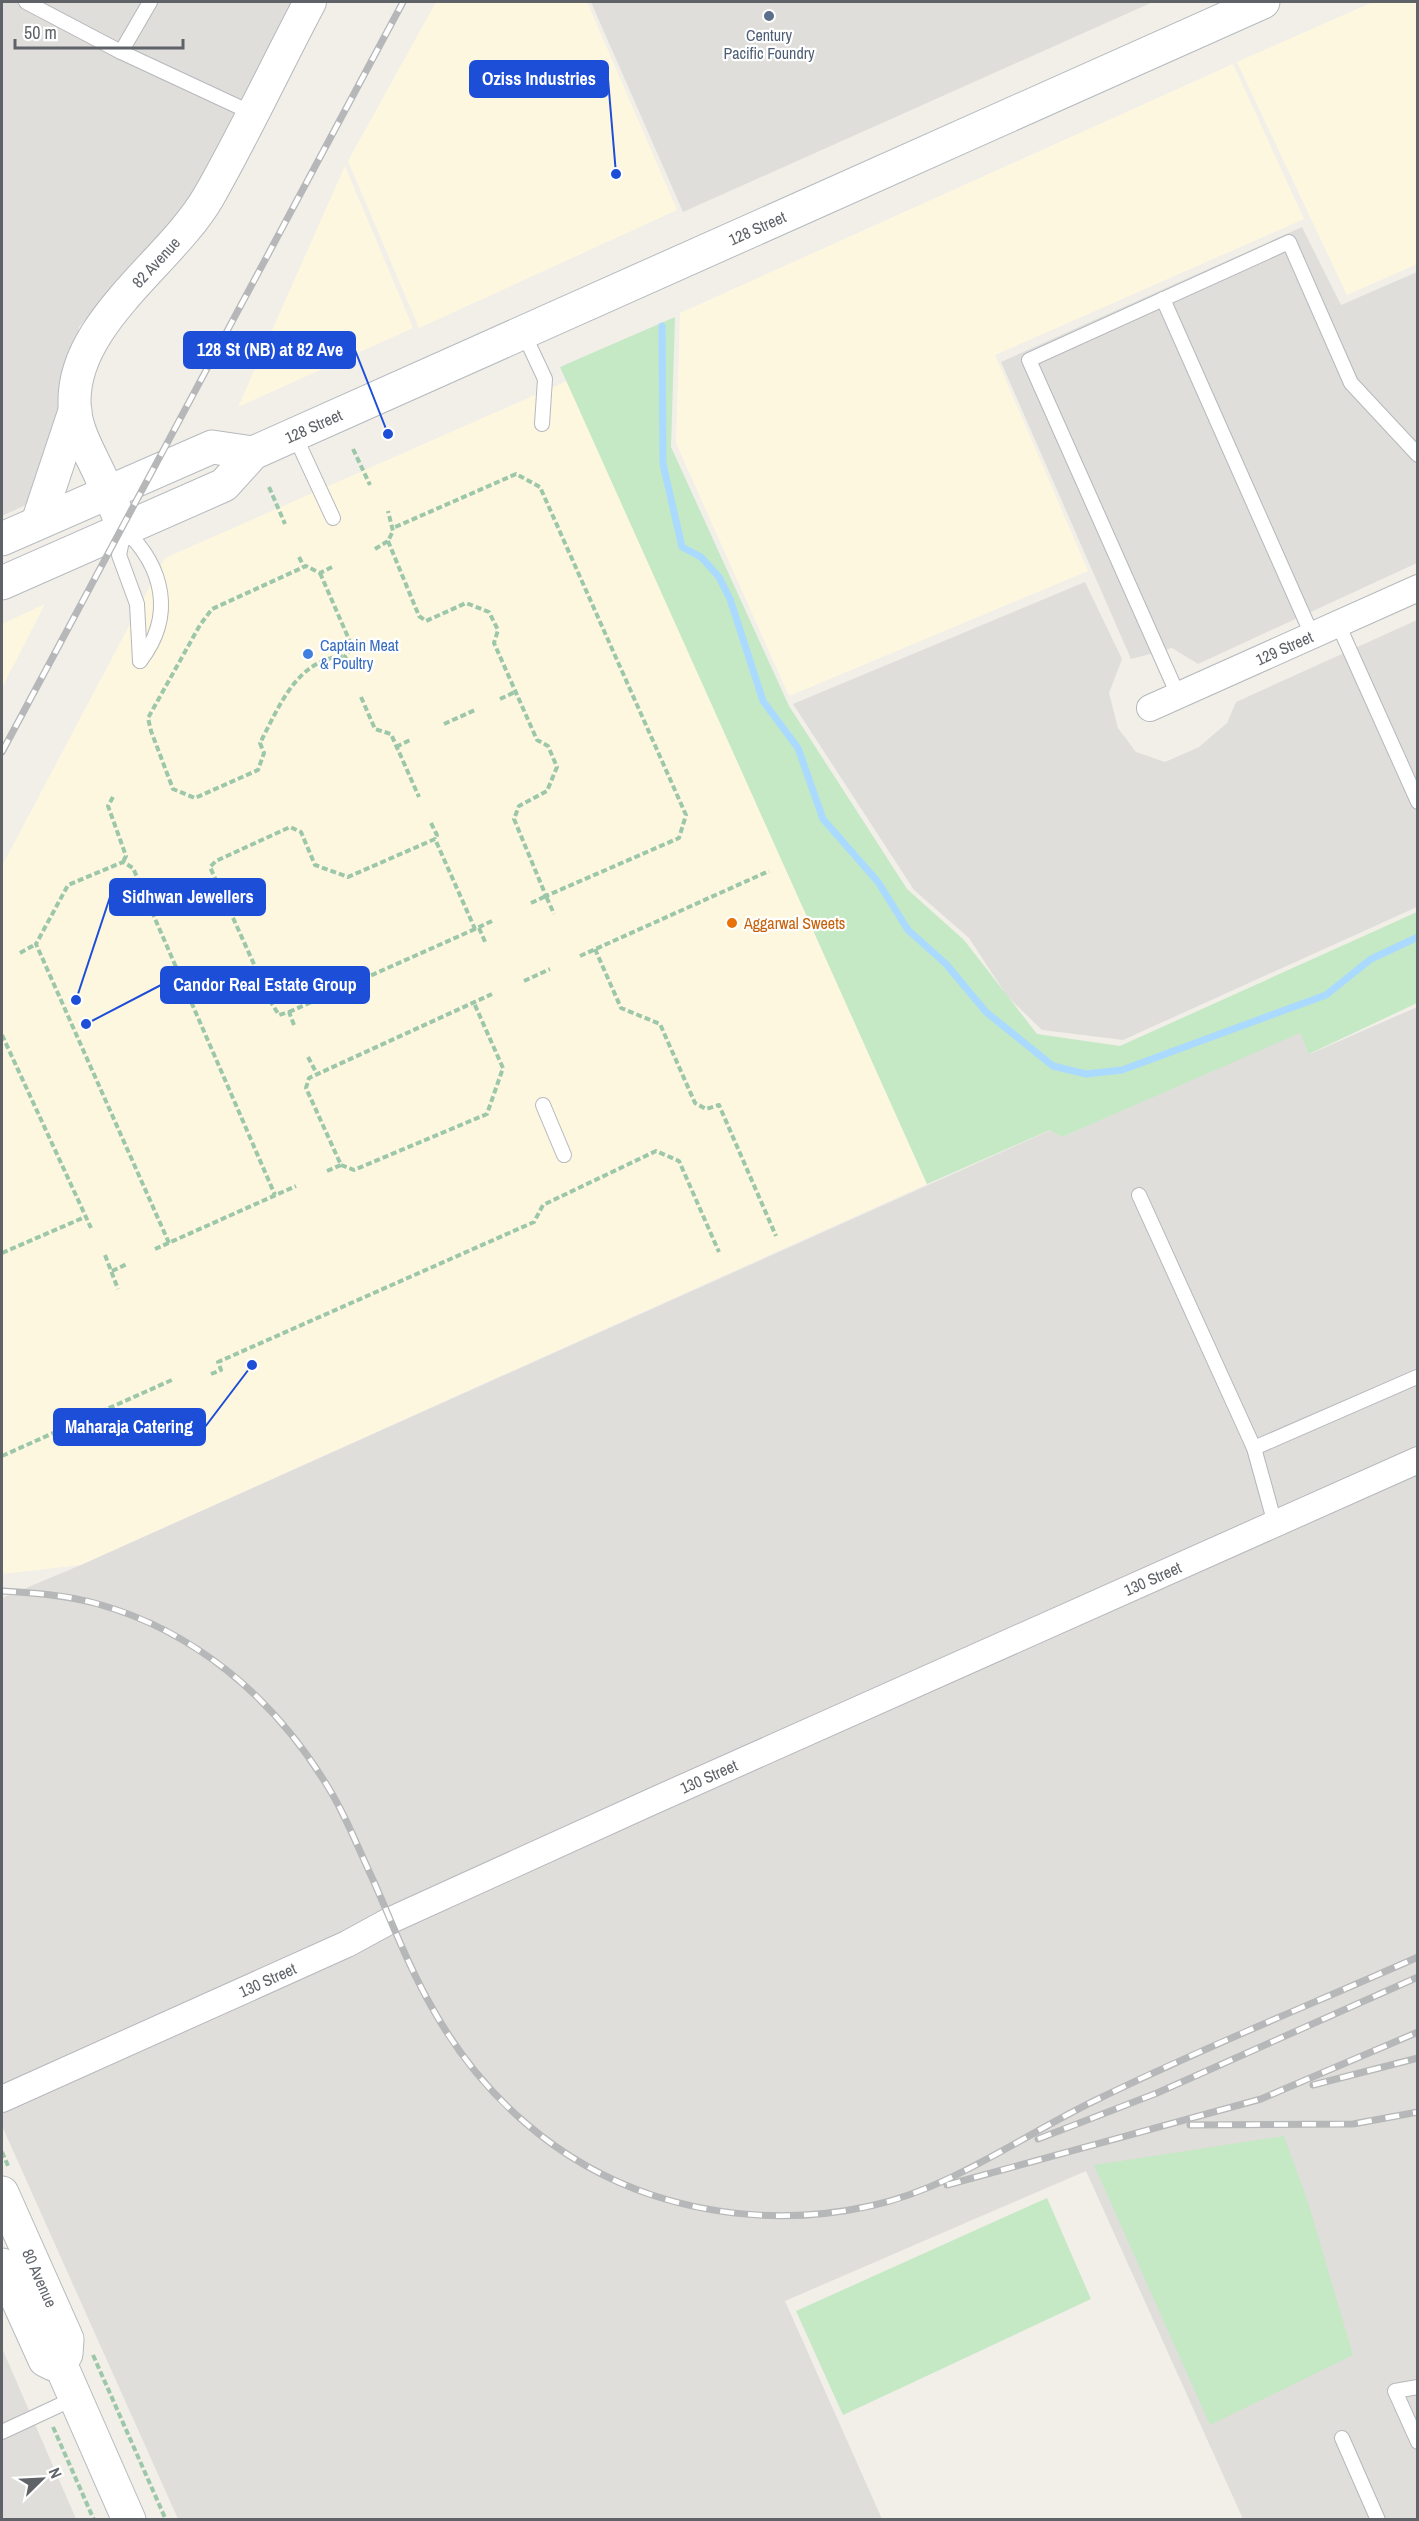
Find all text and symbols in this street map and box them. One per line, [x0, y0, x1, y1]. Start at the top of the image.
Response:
marker: Century Pacific Foundry [762, 9, 776, 23]
scale bar [15, 12, 183, 50]
text: 50 m [24, 20, 57, 45]
place label: Century Pacific Foundry [723, 24, 815, 64]
callout: Oziss Industries [470, 61, 608, 97]
text: Oziss Industries [482, 66, 596, 91]
street label: 128 Street [725, 205, 790, 250]
street label: 82 Avenue [127, 232, 185, 292]
callout: 128 St (NB) at 82 Ave [184, 332, 355, 368]
text: 128 St (NB) at 82 Ave [197, 337, 343, 362]
street label: 128 Street [281, 403, 346, 448]
street label: 129 Street [1252, 625, 1317, 670]
place label: Captain Meat & Poultry [320, 634, 399, 674]
marker: Captain Meat & Poultry [301, 647, 315, 661]
callout: Sidhwan Jewellers [110, 879, 265, 915]
text: Sidhwan Jewellers [122, 884, 254, 909]
place label: Aggarwal Sweets [743, 912, 845, 934]
marker: Aggarwal Sweets [725, 916, 739, 930]
callout: Candor Real Estate Group [161, 967, 369, 1003]
text: Candor Real Estate Group [173, 972, 357, 997]
callout: Maharaja Catering [54, 1409, 205, 1445]
text: Maharaja Catering [65, 1414, 193, 1439]
street label: 130 Street [1120, 1556, 1185, 1601]
street label: 130 Street [677, 1754, 741, 1799]
street label: 130 Street [235, 1957, 300, 2002]
street label: 80 Avenue [17, 2245, 62, 2311]
north arrow [12, 2449, 72, 2509]
text: N [44, 2464, 68, 2482]

